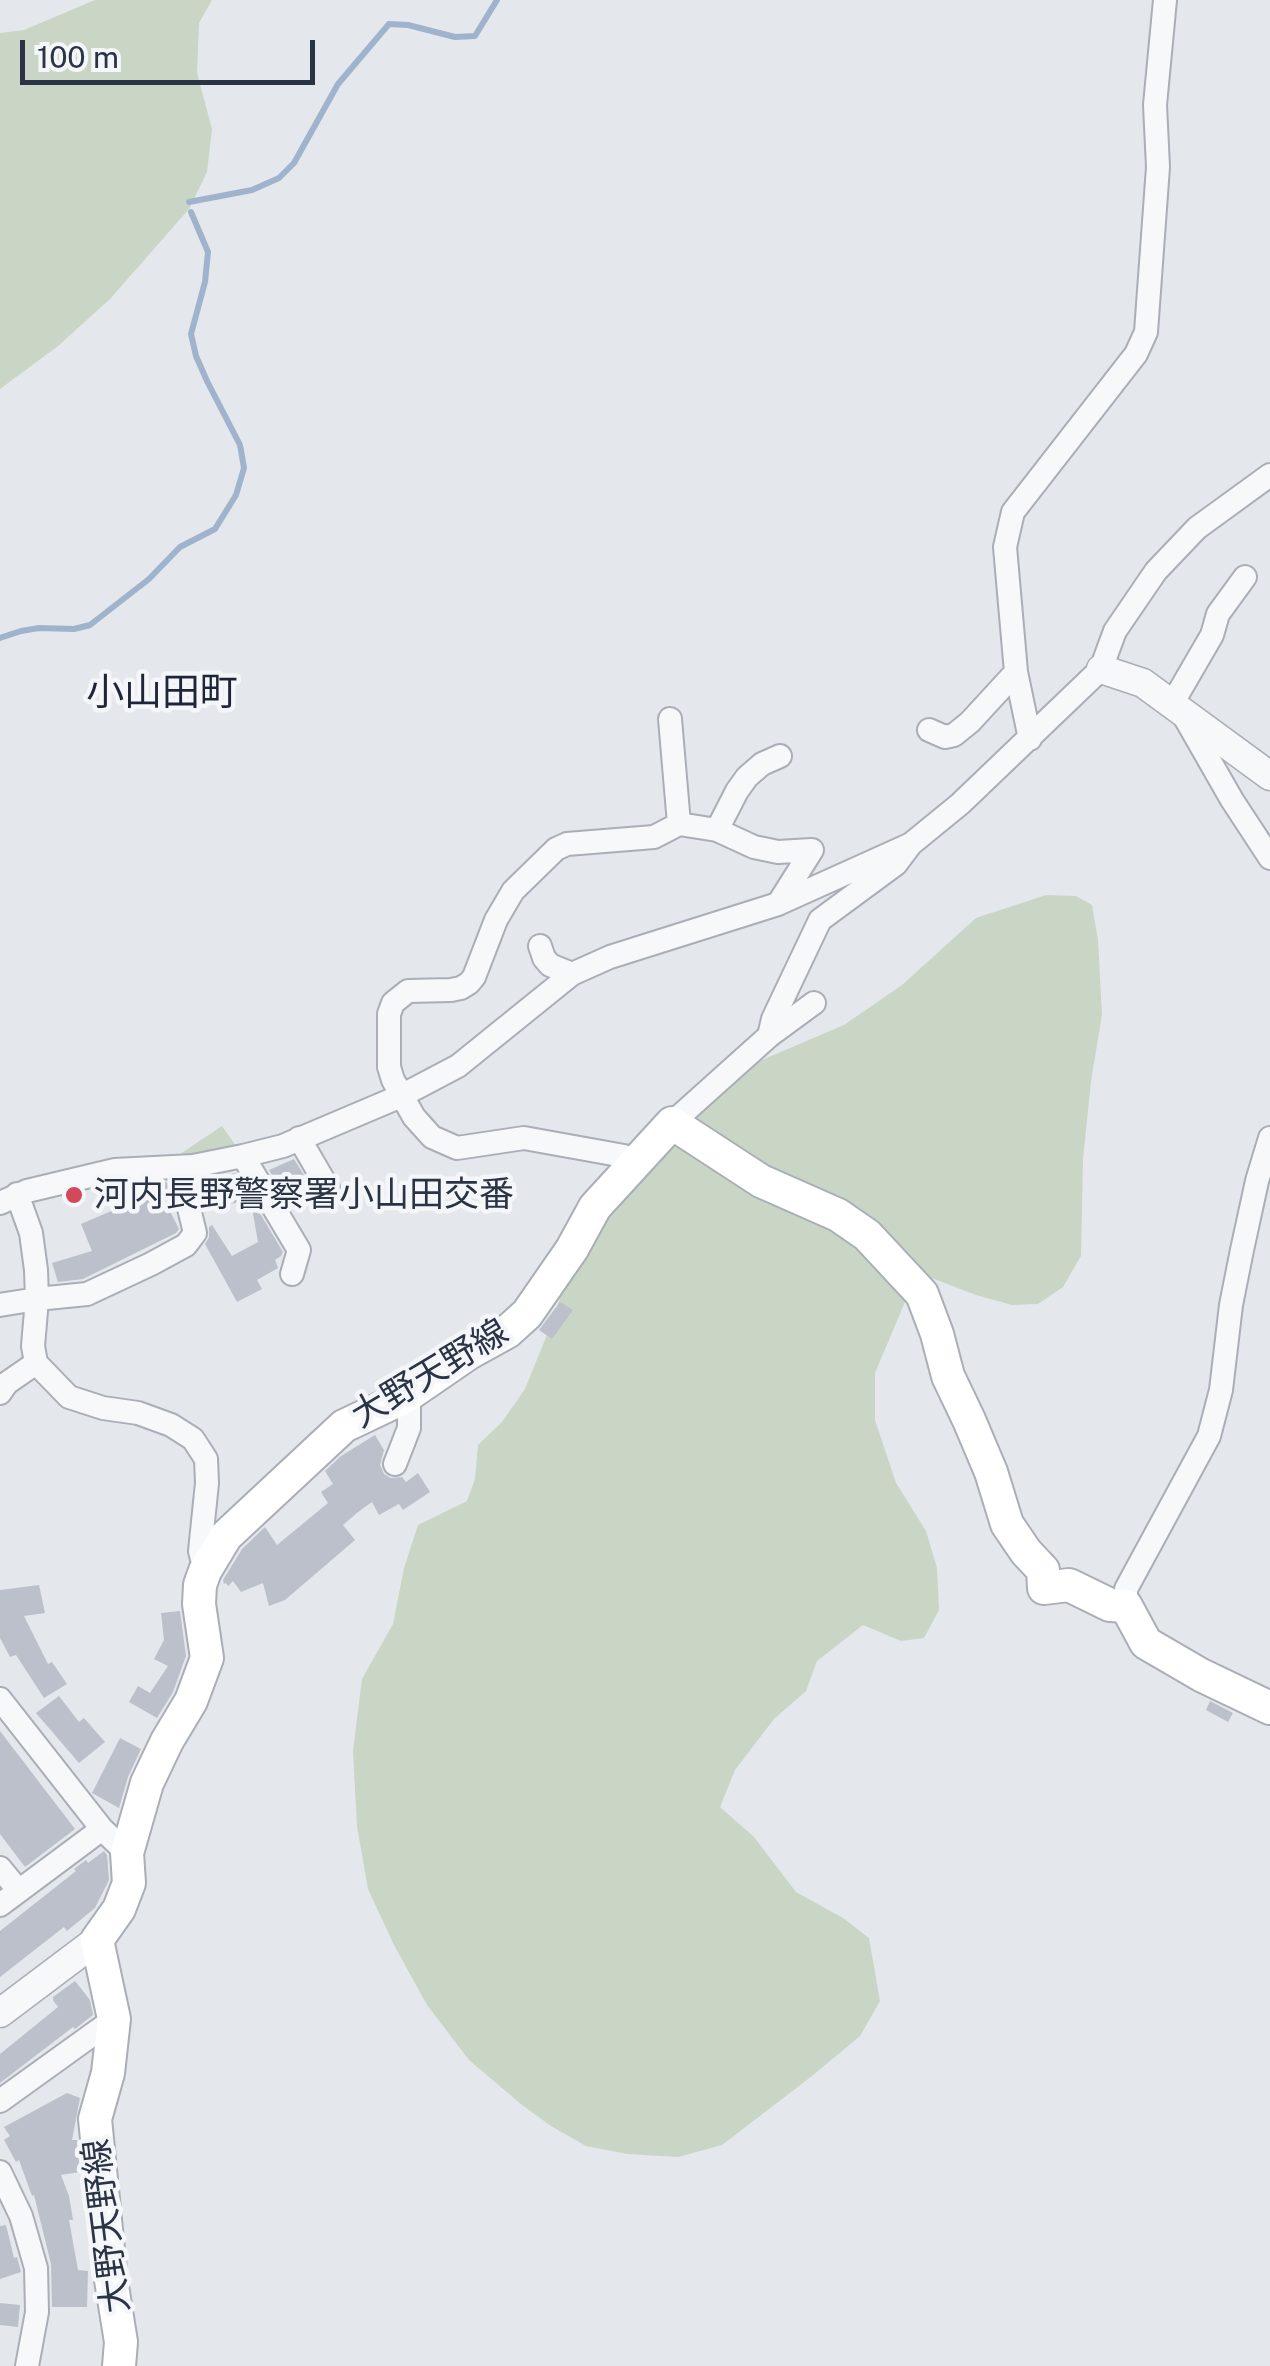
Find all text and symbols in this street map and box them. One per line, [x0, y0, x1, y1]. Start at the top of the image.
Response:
scale bar [25, 20, 320, 82]
text: 100 m [37, 39, 119, 75]
district label: 小山田町 [86, 670, 238, 716]
place label: 河内長野警察署小山田交番 [94, 1174, 514, 1216]
marker: 河内長野警察署小山田交番 [63, 1184, 85, 1206]
street label: 大野天野線 [344, 1311, 516, 1437]
street label: 大野天野線 [75, 2137, 139, 2315]

